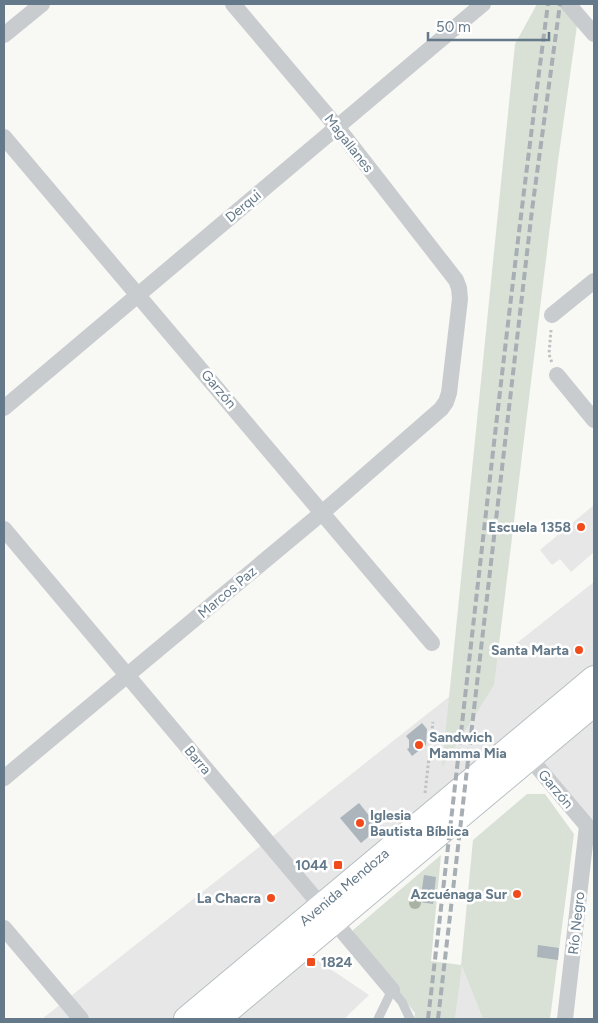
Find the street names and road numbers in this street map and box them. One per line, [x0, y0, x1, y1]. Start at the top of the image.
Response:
street label: Magallanes [320, 111, 377, 176]
street label: Derqui [222, 187, 265, 226]
street label: Garzón [198, 366, 240, 412]
street label: Marcos Paz [195, 563, 260, 622]
street label: Barra [181, 742, 215, 778]
street label: Garzón [535, 766, 577, 812]
street label: Avenida Mendoza [296, 845, 393, 930]
street label: Río Negro [565, 891, 588, 955]

